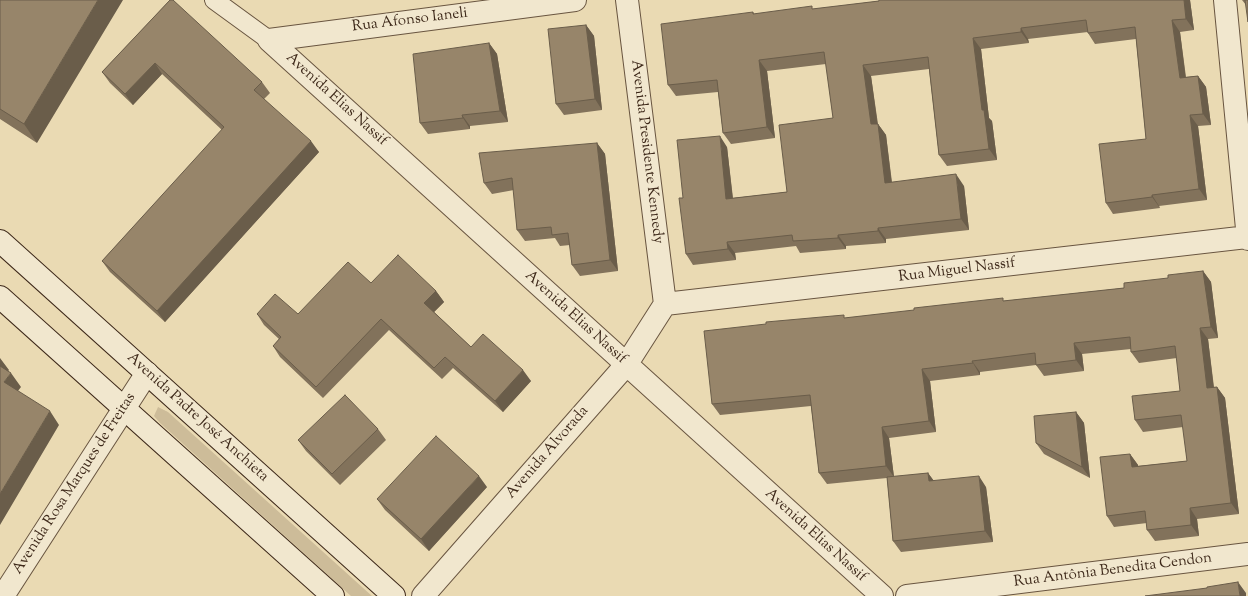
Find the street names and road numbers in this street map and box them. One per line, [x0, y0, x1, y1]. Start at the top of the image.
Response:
street label: Rua Afonso Ianeli [351, 5, 469, 37]
street label: Avenida Elias Nassif [281, 50, 391, 150]
street label: Avenida Presidente Kennedy [626, 59, 666, 245]
street label: Rua Miguel Nassif [898, 255, 1016, 287]
street label: Avenida Elias Nassif [520, 268, 630, 368]
street label: Avenida Padre José Anchieta [122, 350, 272, 486]
street label: Avenida Rosa Marques de Freitas [10, 390, 140, 578]
street label: Avenida Alvorada [503, 403, 593, 503]
street label: Avenida Elias Nassif [760, 486, 870, 586]
street label: Rua Antônia Benedita Cendon [1013, 550, 1213, 592]

